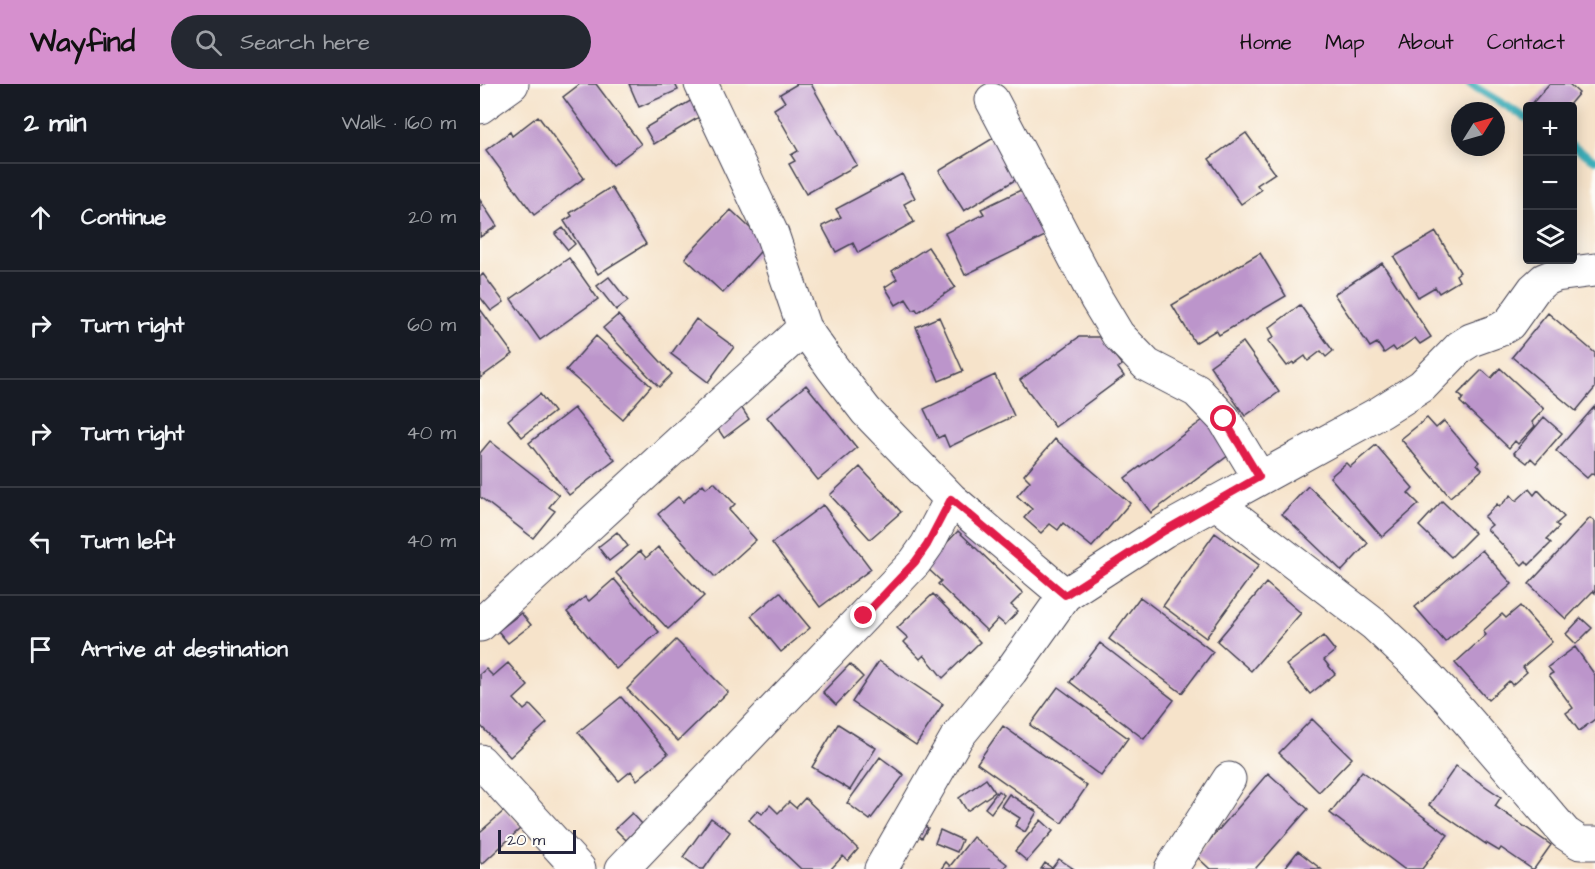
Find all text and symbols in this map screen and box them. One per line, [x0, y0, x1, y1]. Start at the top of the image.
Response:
search box [171, 15, 591, 69]
text: Wayfind [30, 23, 135, 62]
icon: search [192, 26, 225, 59]
text: Search here [240, 27, 370, 58]
text: Home [1240, 28, 1292, 57]
text: Map [1325, 28, 1365, 57]
text: About [1398, 28, 1454, 57]
text: Contact [1487, 28, 1565, 57]
north arrow [1451, 102, 1505, 156]
map controls [1523, 102, 1577, 264]
button: + [1523, 102, 1577, 156]
text: 2 min [24, 105, 86, 141]
text: Walk · 160 m [341, 109, 456, 137]
button: − [1523, 156, 1577, 210]
icon: ahead [24, 201, 57, 234]
text: Continue [81, 202, 166, 233]
text: 20 m [408, 203, 456, 231]
button: layers [1523, 210, 1577, 264]
icon: right [24, 309, 57, 342]
text: Turn right [81, 310, 184, 341]
text: 60 m [407, 311, 456, 339]
route start [1210, 405, 1236, 431]
icon: right [24, 417, 57, 450]
text: Turn right [81, 418, 184, 449]
text: 40 m [406, 419, 456, 447]
icon: left [24, 525, 57, 558]
text: Turn left [81, 526, 175, 557]
text: 40 m [406, 527, 456, 555]
route end [850, 602, 876, 628]
icon: arrive [24, 633, 57, 666]
text: Arrive at destination [81, 634, 288, 665]
scale bar [498, 827, 576, 854]
text: 20 m [507, 829, 545, 851]

